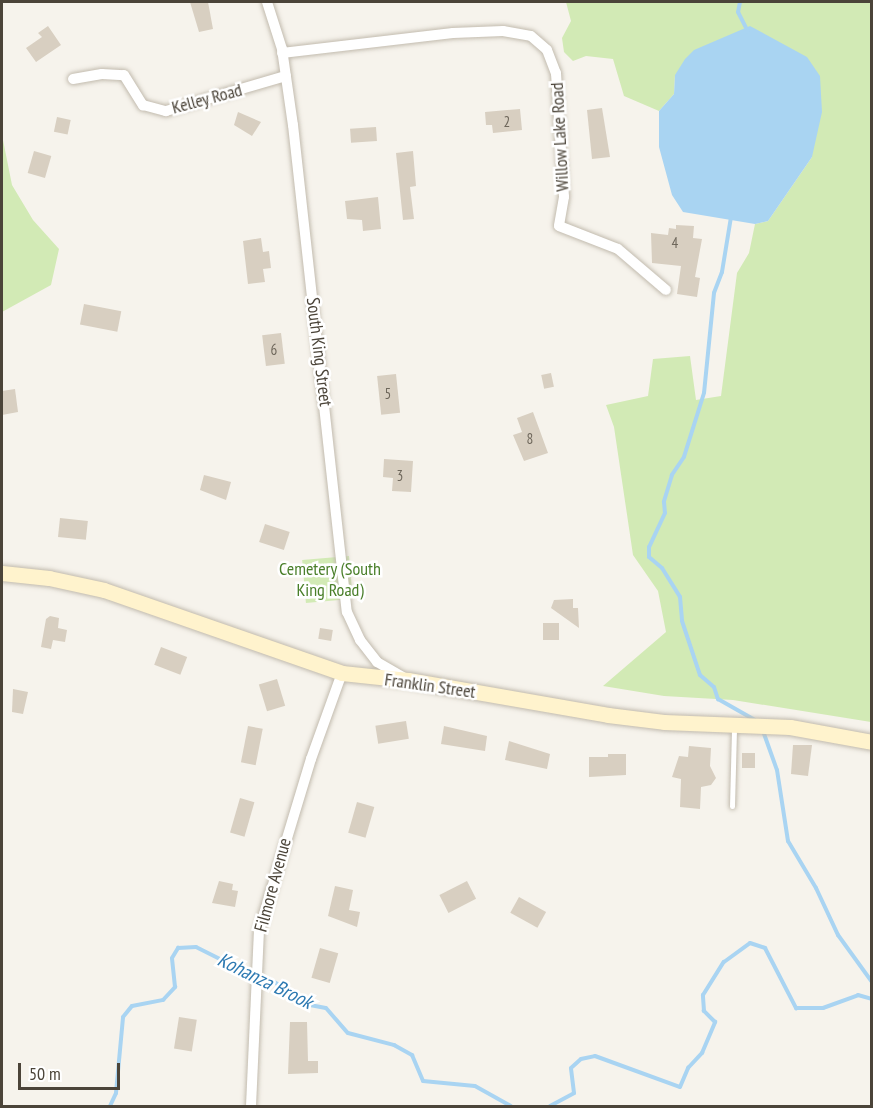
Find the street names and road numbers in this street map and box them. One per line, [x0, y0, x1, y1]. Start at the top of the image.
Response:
street label: Kelley Road [169, 79, 245, 119]
street label: Willow Lake Road [546, 82, 574, 192]
street label: South King Street [302, 296, 336, 408]
street label: Franklin Street [383, 669, 477, 703]
street label: Filmore Avenue [250, 835, 296, 935]

